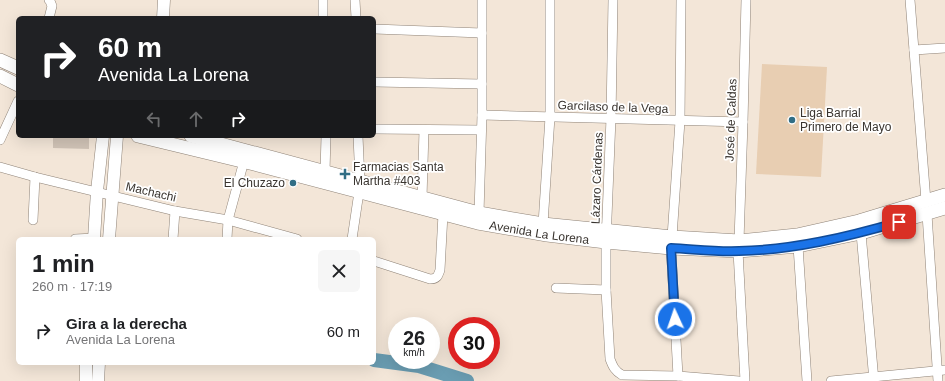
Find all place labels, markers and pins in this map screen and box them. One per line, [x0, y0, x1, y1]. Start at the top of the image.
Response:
place label: Liga Barrial Primero de Mayo [800, 106, 892, 134]
marker: Liga Barrial Primero de Mayo [787, 115, 797, 125]
place label: Farmacias Santa Martha #403 [353, 160, 444, 188]
marker: Farmacias Santa Martha #403 [340, 169, 350, 179]
place label: El Chuzazo [224, 176, 285, 190]
marker: El Chuzazo [288, 178, 298, 188]
pin [882, 205, 916, 239]

